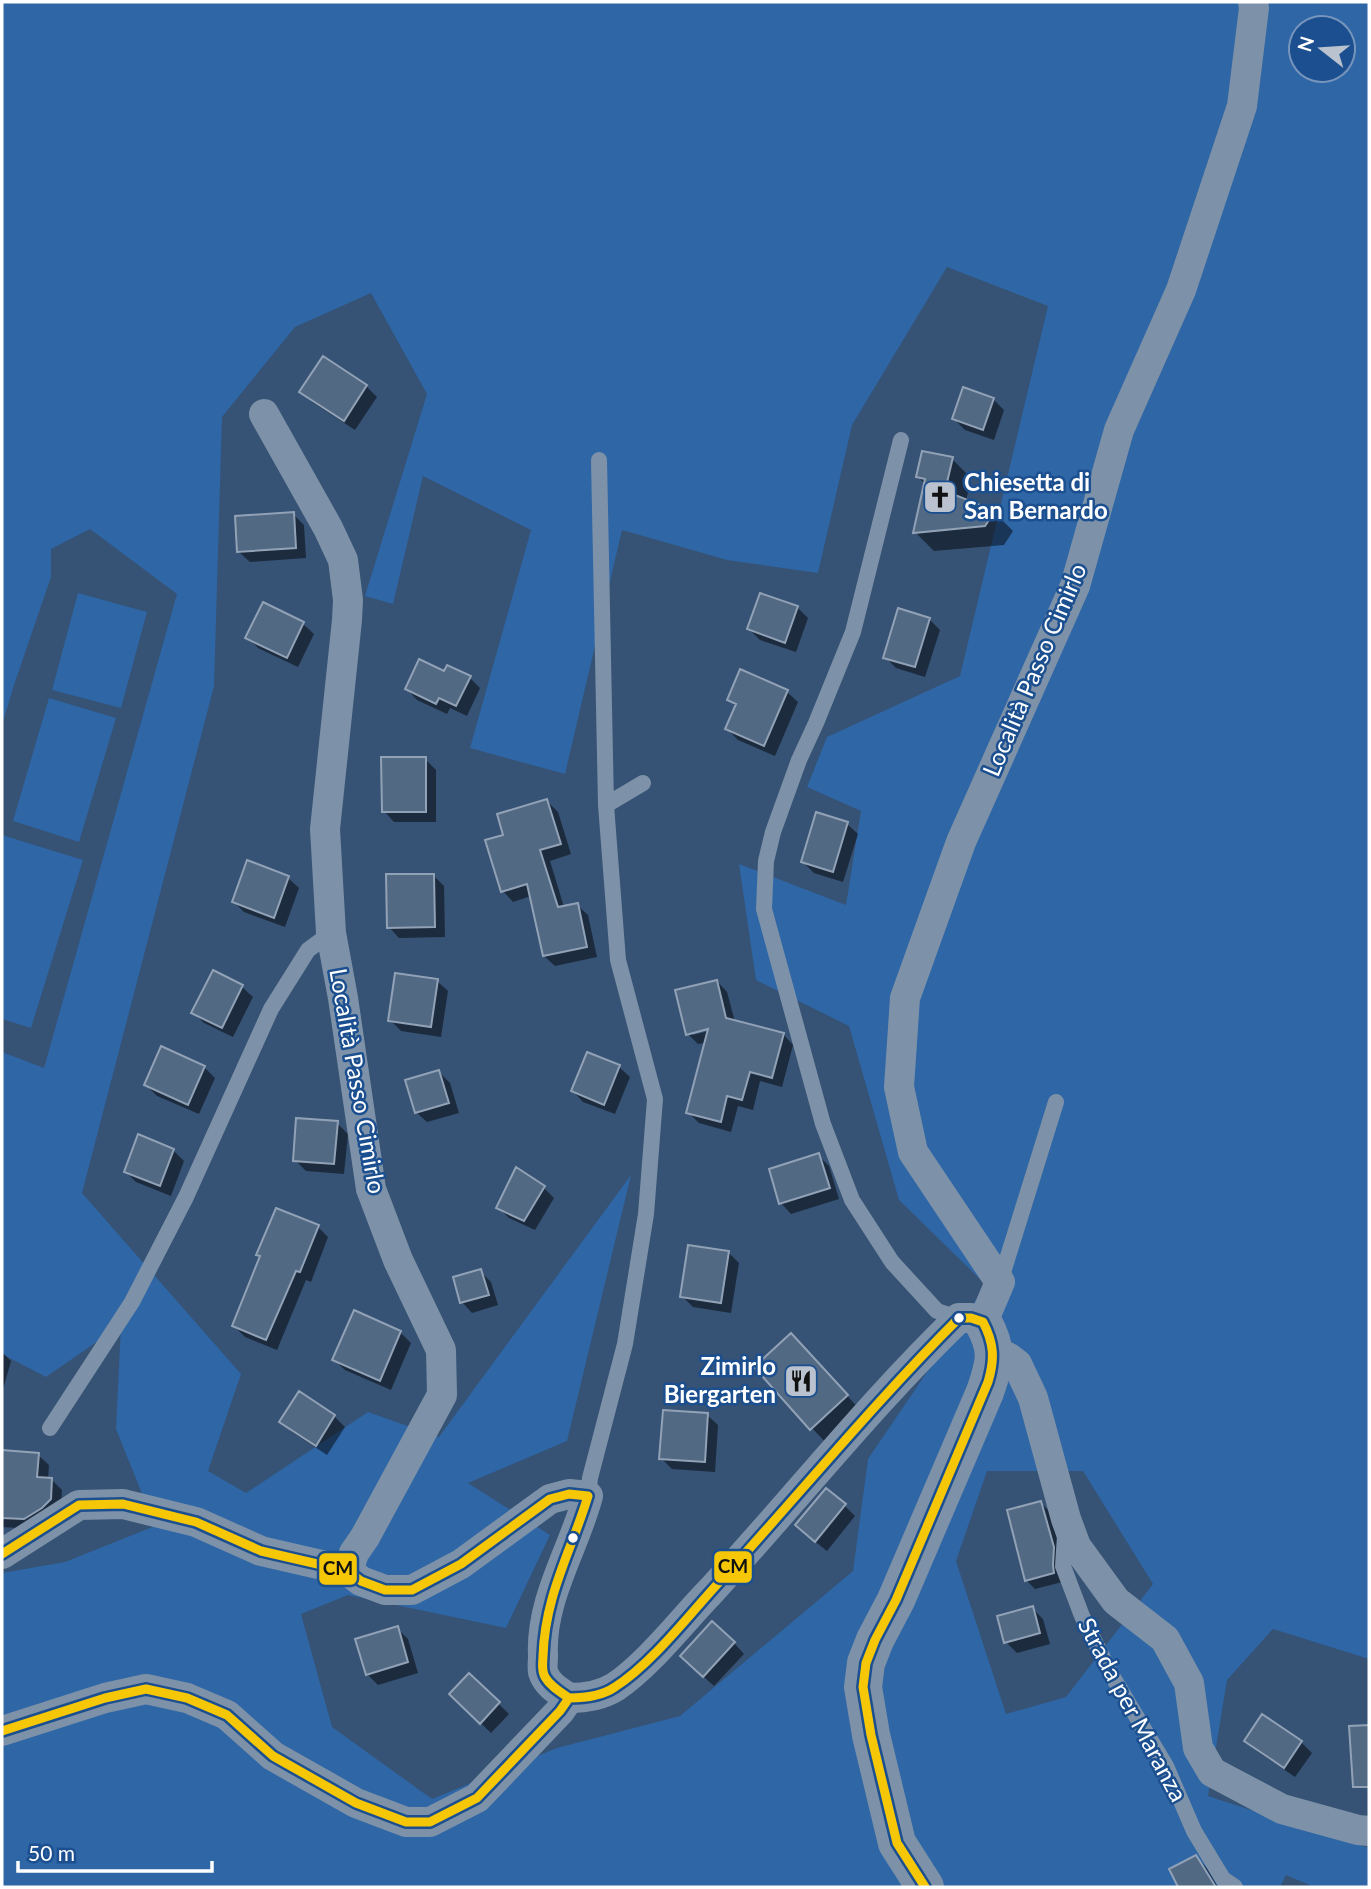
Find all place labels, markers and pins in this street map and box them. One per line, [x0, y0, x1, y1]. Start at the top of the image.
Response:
place label: Chiesetta di San Bernardo [964, 467, 1108, 524]
church icon: Chiesetta di San Bernardo [921, 478, 959, 516]
unlabelled marker [952, 1311, 966, 1325]
place label: Zimirlo Biergarten [664, 1351, 776, 1408]
restaurant icon: Zimirlo Biergarten [782, 1362, 820, 1400]
unlabelled marker [566, 1531, 580, 1545]

